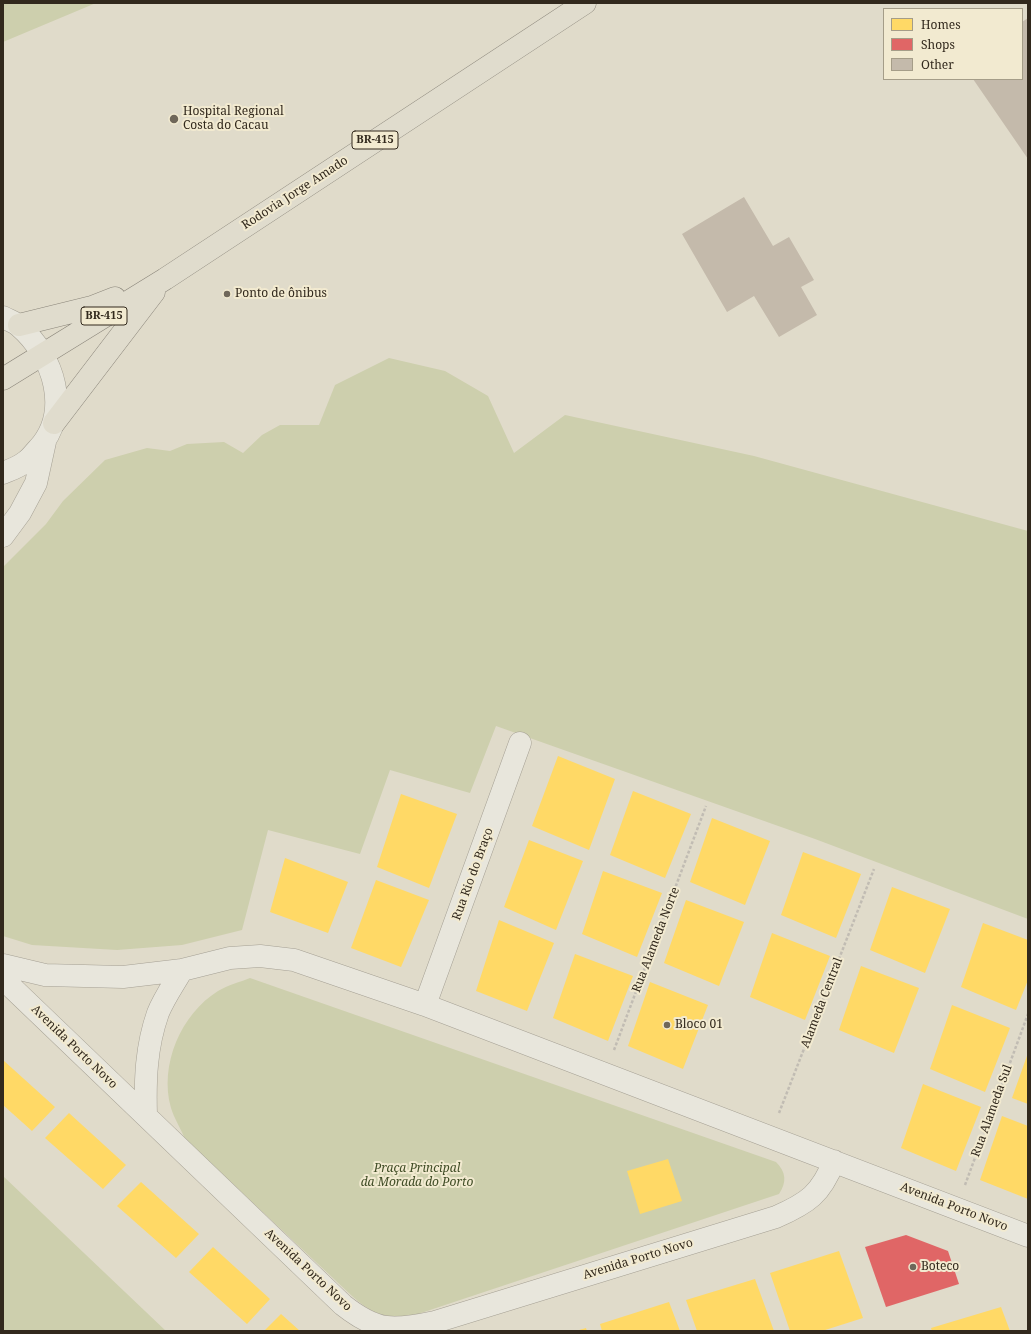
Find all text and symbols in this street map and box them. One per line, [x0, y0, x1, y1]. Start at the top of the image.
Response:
legend [883, 8, 1023, 80]
text: Homes [921, 16, 961, 33]
text: Shops [921, 36, 955, 53]
text: Other [921, 56, 954, 73]
place label: Hospital Regional Costa do Cacau [183, 105, 284, 133]
marker: Hospital Regional Costa do Cacau [168, 113, 180, 125]
road number: BR-415 [352, 131, 398, 149]
street label: Rodovia Jorge Amado [239, 153, 351, 233]
place label: Ponto de ônibus [235, 287, 327, 301]
marker: Ponto de ônibus [222, 289, 232, 299]
road number: BR-415 [81, 307, 127, 325]
street label: Rua Rio do Braço [450, 826, 496, 922]
street label: Rua Alameda Norte [629, 885, 683, 995]
street label: Alameda Central [798, 956, 846, 1050]
street label: Avenida Porto Novo [28, 1002, 120, 1092]
place label: Bloco 01 [675, 1018, 723, 1032]
marker: Bloco 01 [662, 1020, 672, 1030]
street label: Rua Alameda Sul [969, 1063, 1015, 1159]
park label: Praça Principal da Morada do Porto [361, 1162, 473, 1190]
street label: Avenida Porto Novo [898, 1180, 1010, 1234]
street label: Avenida Porto Novo [261, 1226, 355, 1314]
street label: Avenida Porto Novo [581, 1235, 695, 1283]
place label: Boteco [921, 1260, 959, 1274]
marker: Boteco [908, 1262, 918, 1272]

